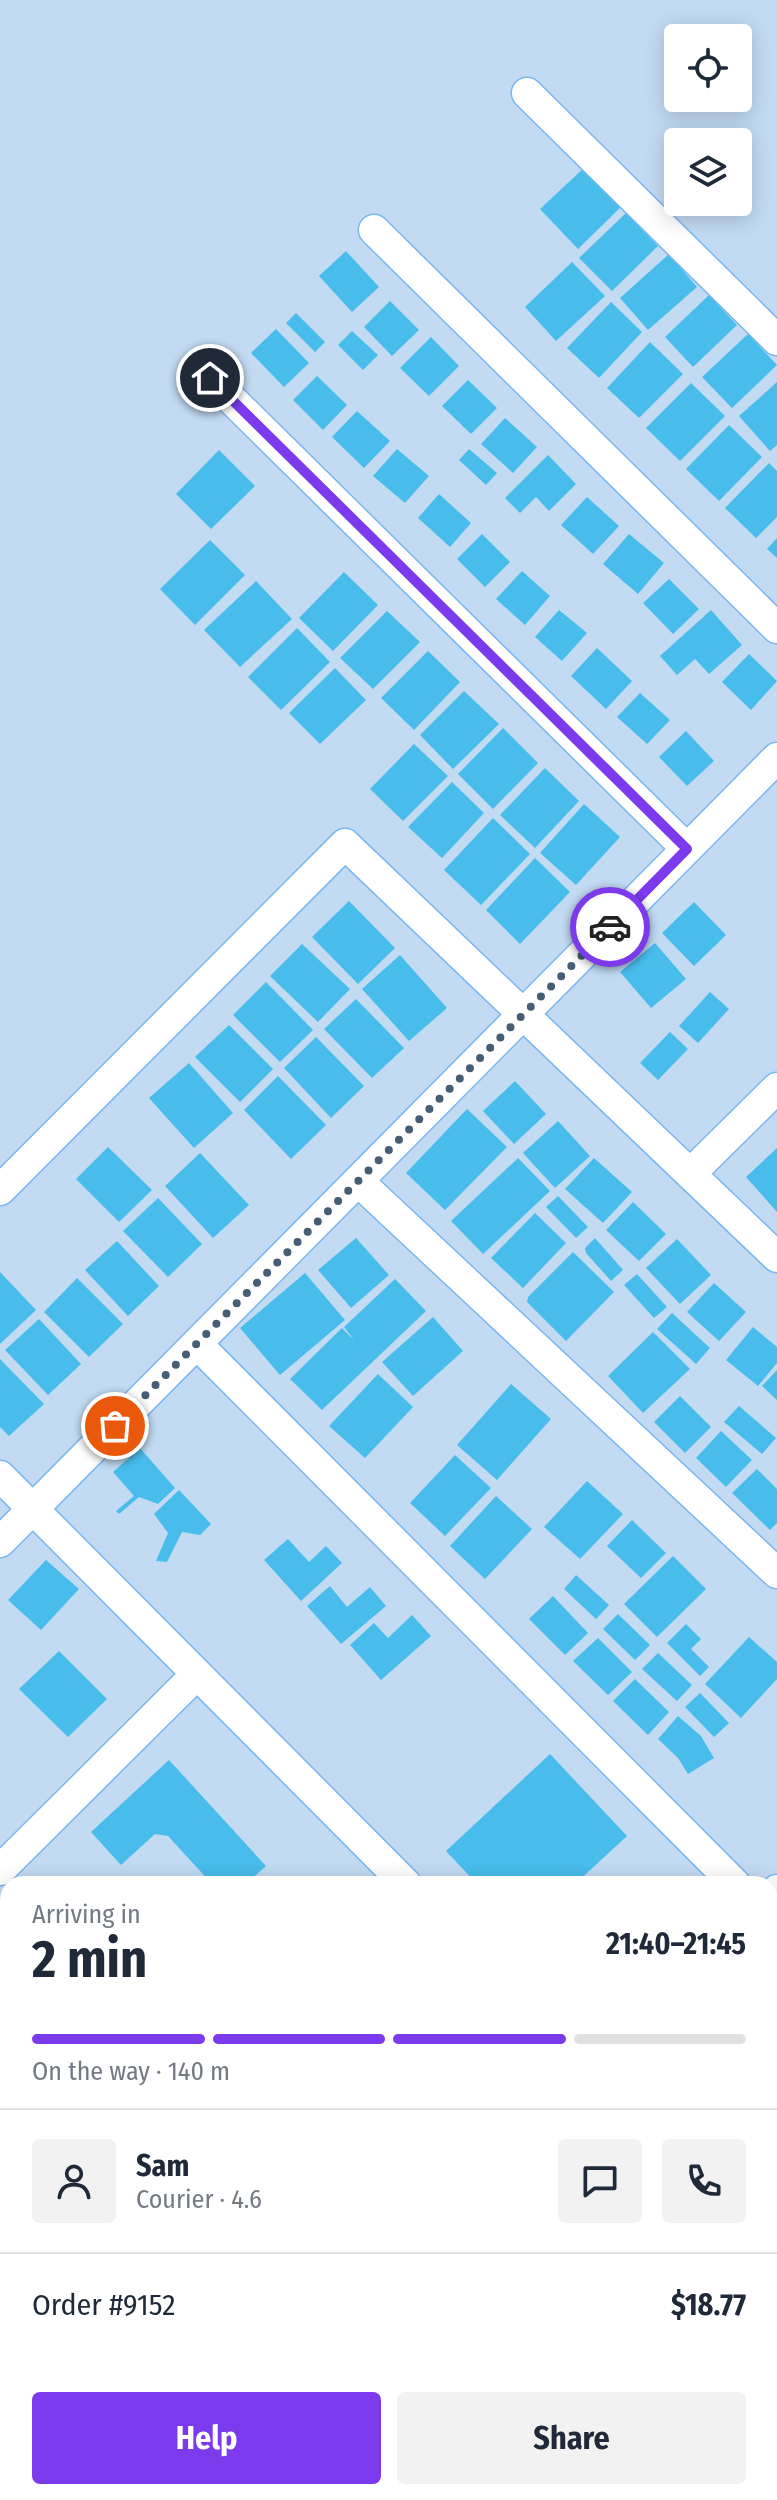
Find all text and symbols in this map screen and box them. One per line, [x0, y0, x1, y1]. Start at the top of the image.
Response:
map controls [664, 24, 752, 216]
button: locate [664, 24, 752, 112]
button: layers [664, 128, 752, 216]
pin [176, 344, 244, 412]
icon: home [188, 356, 232, 400]
courier [570, 887, 650, 967]
icon: car [588, 905, 632, 949]
pin [81, 1392, 149, 1460]
icon: bag [93, 1404, 137, 1448]
text: Arriving in [32, 1899, 141, 1930]
text: 21:40–21:45 [606, 1926, 746, 1962]
text: 2 min [32, 1928, 147, 1991]
text: On the way · 140 m [32, 2056, 230, 2087]
button: person [32, 2139, 116, 2223]
button: chat [558, 2139, 642, 2223]
button: phone [662, 2139, 746, 2223]
text: Sam [136, 2148, 189, 2184]
text: Courier · 4.6 [136, 2184, 262, 2215]
text: Order #9152 [32, 2287, 176, 2323]
text: $18.77 [671, 2287, 746, 2323]
button: Help [32, 2392, 381, 2484]
button: Share [397, 2392, 746, 2484]

